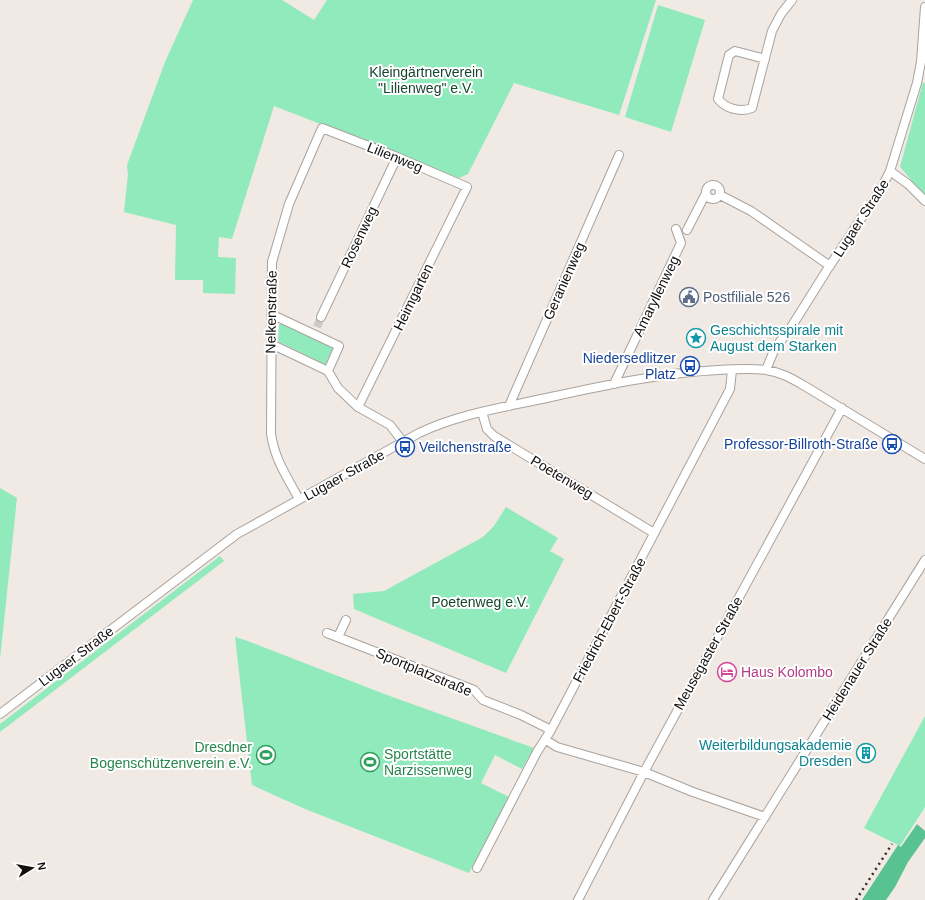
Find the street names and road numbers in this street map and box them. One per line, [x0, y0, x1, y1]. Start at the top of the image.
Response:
street label: Lilienweg [365, 139, 425, 175]
street label: Lugaer Straße [830, 176, 892, 260]
street label: Rosenweg [338, 204, 380, 270]
street label: Geranienweg [540, 240, 588, 322]
street label: Amaryllenweg [630, 253, 682, 339]
street label: Heimgarten [390, 261, 436, 333]
street label: Nelkenstraße [262, 270, 280, 354]
street label: Lugaer Straße [301, 446, 387, 504]
street label: Poetenweg [528, 452, 596, 502]
street label: Friedrich-Ebert-Straße [569, 555, 649, 685]
street label: Meusegaster Straße [670, 593, 746, 712]
street label: Heidenauer Straße [819, 614, 895, 723]
street label: Lugaer Straße [35, 623, 117, 689]
street label: Sportplatzstraße [374, 645, 475, 700]

